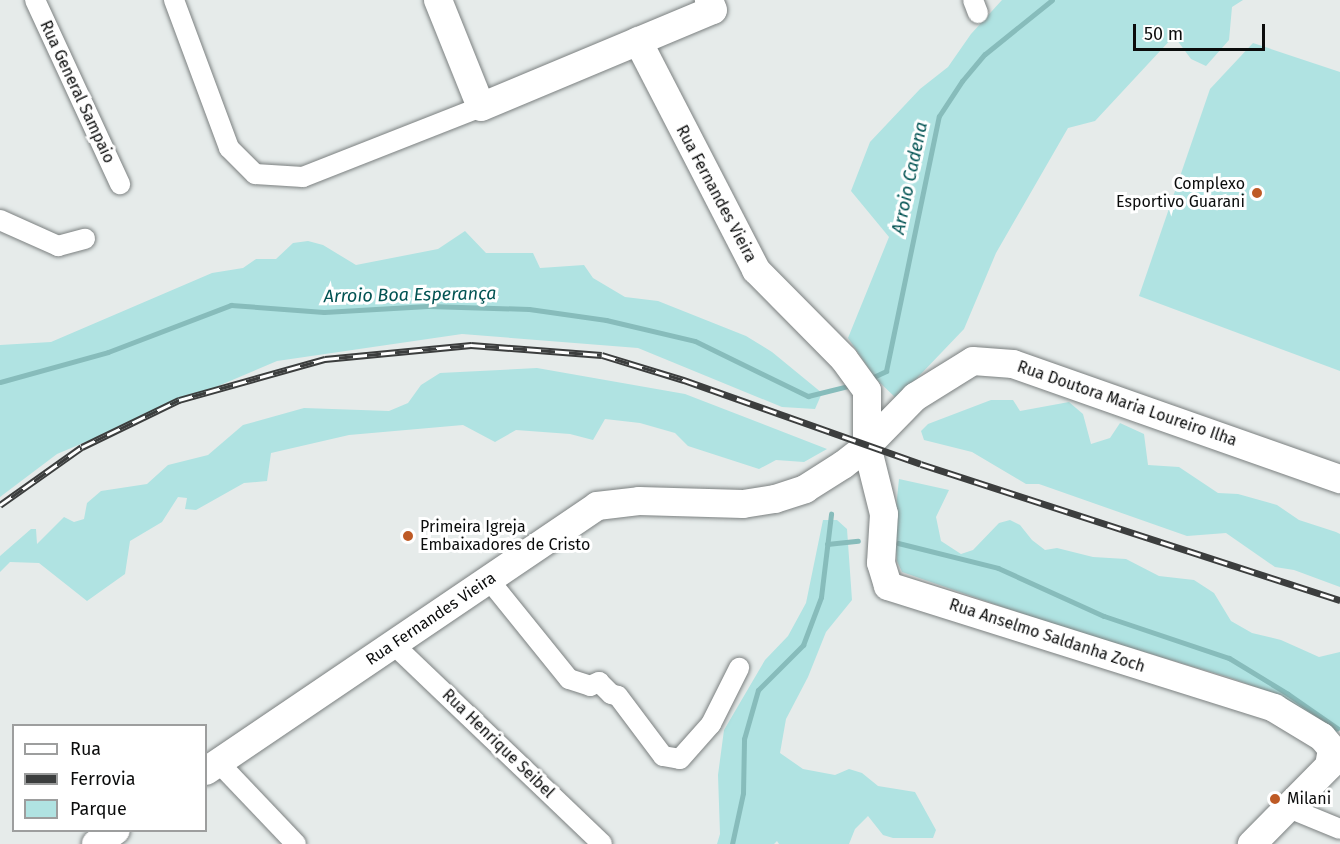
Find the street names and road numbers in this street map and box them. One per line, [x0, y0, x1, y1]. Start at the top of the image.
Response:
street label: Rua General Sampaio [36, 18, 118, 166]
street label: Rua Fernandes Vieira [672, 122, 760, 266]
street label: Rua Doutora Maria Loureiro Ilha [1015, 357, 1239, 451]
street label: Rua Fernandes Vieira [362, 568, 500, 670]
street label: Rua Anselmo Saldanha Zoch [947, 595, 1147, 677]
street label: Rua Henrique Seibel [438, 686, 558, 802]

